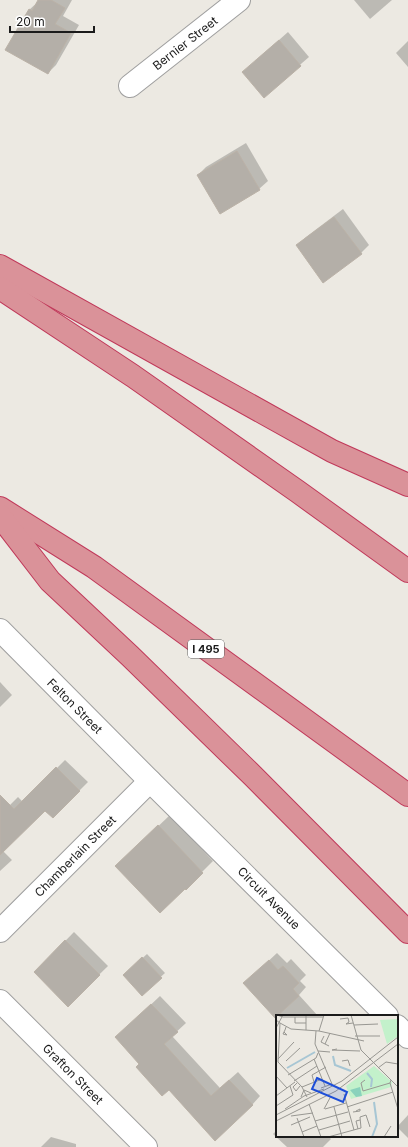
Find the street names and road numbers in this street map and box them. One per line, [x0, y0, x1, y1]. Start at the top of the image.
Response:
street label: Bernier Street [150, 13, 221, 73]
road number: I 495 [188, 640, 224, 658]
street label: Felton Street [44, 675, 106, 737]
street label: Chamberlain Street [31, 812, 119, 900]
street label: Circuit Avenue [235, 864, 303, 932]
street label: Grafton Street [40, 1041, 106, 1107]

